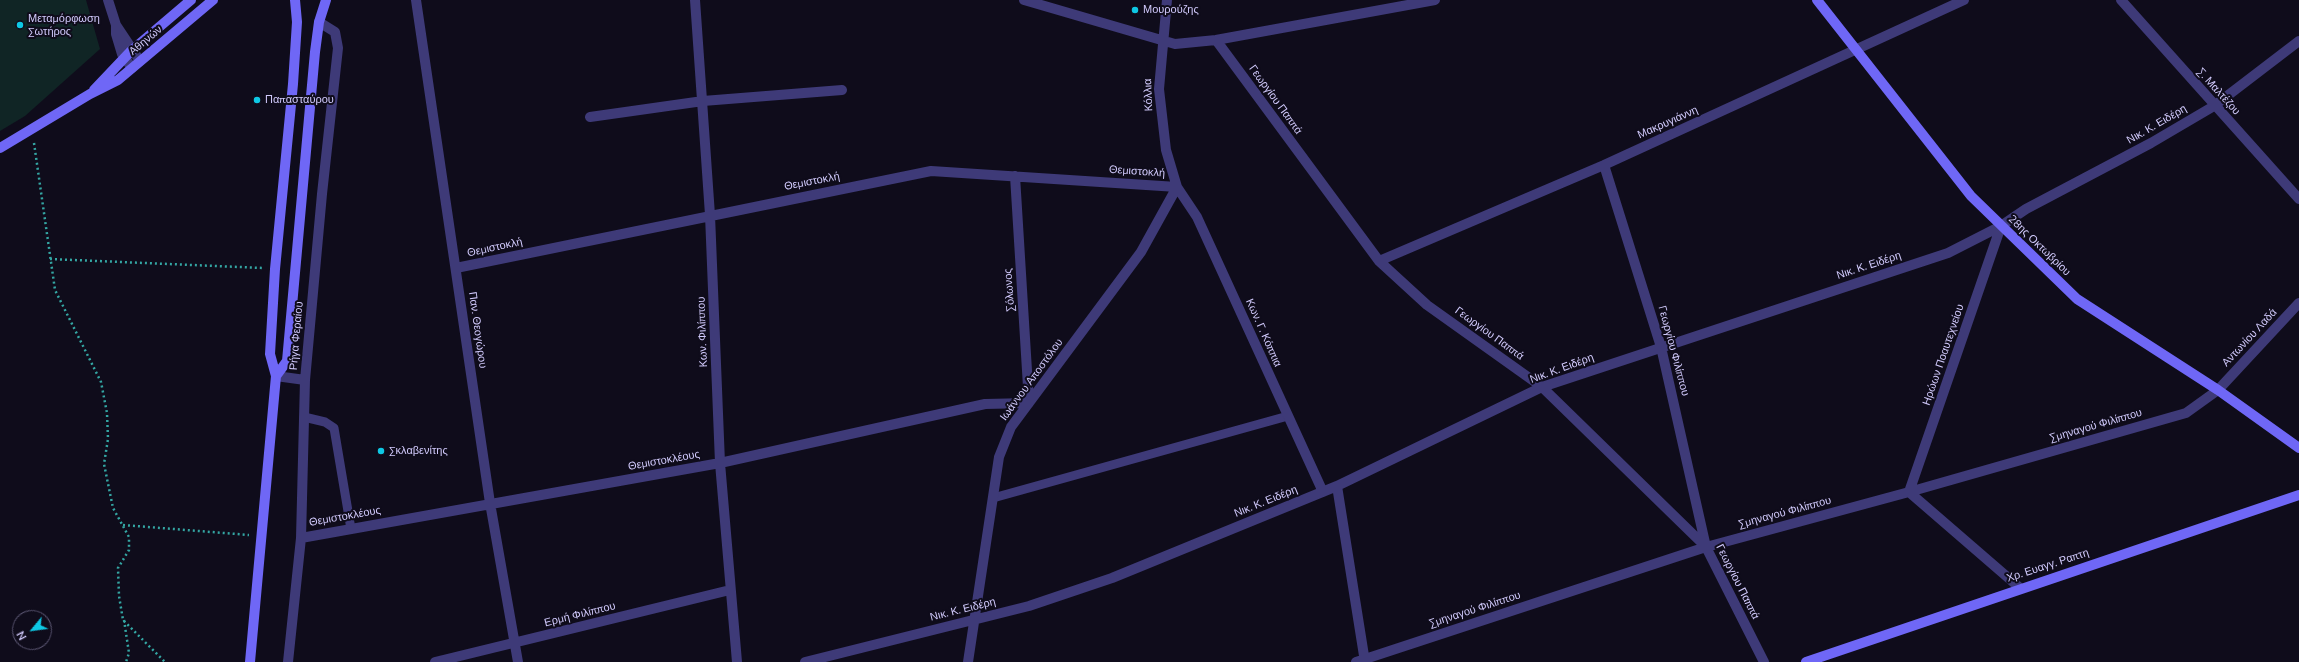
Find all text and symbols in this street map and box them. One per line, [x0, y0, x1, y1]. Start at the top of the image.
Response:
place label: Μουρούζης [1143, 3, 1199, 17]
marker: Μουρούζης [1130, 5, 1140, 15]
place label: Μεταμόρφωση Σωτήρος [28, 12, 100, 38]
marker: Μεταμόρφωση Σωτήρος [15, 20, 25, 30]
street label: Αθηνών [127, 23, 165, 59]
street label: Γεωργίου Παππά [1245, 63, 1305, 137]
street label: Σ. Μαλτέζου [2194, 66, 2242, 118]
street label: Κόλλια [1142, 78, 1156, 112]
place label: Παπασταύρου [265, 93, 334, 107]
marker: Παπασταύρου [252, 95, 262, 105]
street label: Νικ. Κ. Ειδέρη [2125, 103, 2189, 147]
street label: Μακρυγιάννη [1636, 104, 1700, 142]
street label: Θεμιστοκλή [1108, 163, 1166, 181]
street label: Θεμιστοκλή [783, 170, 841, 194]
street label: 28ης Οκτωβρίου [2005, 213, 2073, 279]
street label: Θεμιστοκλή [466, 236, 524, 260]
street label: Νικ. Κ. Ειδέρη [1835, 249, 1903, 283]
street label: Σόλωνος [1002, 268, 1018, 312]
street label: Παν. Θεογώρου [465, 291, 489, 369]
street label: Κων. Φιλίππου [695, 296, 711, 368]
street label: Κων. Γ. Κόππια [1242, 297, 1284, 369]
street label: Ρήγα Φεραίου [287, 301, 307, 371]
street label: Ηρώων Ποαυτεχνείου [1920, 303, 1968, 407]
street label: Γεωργίου Παππά [1452, 304, 1526, 364]
street label: Γεωργίου Φιλίππου [1655, 304, 1691, 398]
street label: Αντωνίου Λαδά [2220, 306, 2280, 370]
street label: Ιωάννου Αποστόλου [998, 336, 1066, 424]
street label: Νικ. Κ. Ειδέρη [1528, 351, 1596, 387]
street label: Σμηναγού Φιλίππου [2048, 407, 2144, 445]
place label: Σκλαβενίτης [389, 444, 448, 458]
marker: Σκλαβενίτης [376, 446, 386, 456]
street label: Θεμιστοκλέους [627, 448, 701, 474]
street label: Νικ. Κ. Ειδέρη [1232, 483, 1300, 521]
street label: Σμηναγού Φιλίππου [1737, 494, 1833, 532]
street label: Θεμιστοκλέους [308, 504, 382, 530]
street label: Γεωργίου Παππά [1712, 542, 1762, 622]
street label: Χρ. Ευαγγ. Ραπτη [2005, 546, 2091, 586]
street label: Σμηναγού Φιλίππου [1428, 589, 1522, 631]
street label: Νικ. Κ. Ειδέρη [929, 595, 997, 625]
street label: Ερμή Φιλίππου [543, 600, 617, 630]
north arrow [12, 610, 52, 650]
text: N [13, 628, 31, 643]

